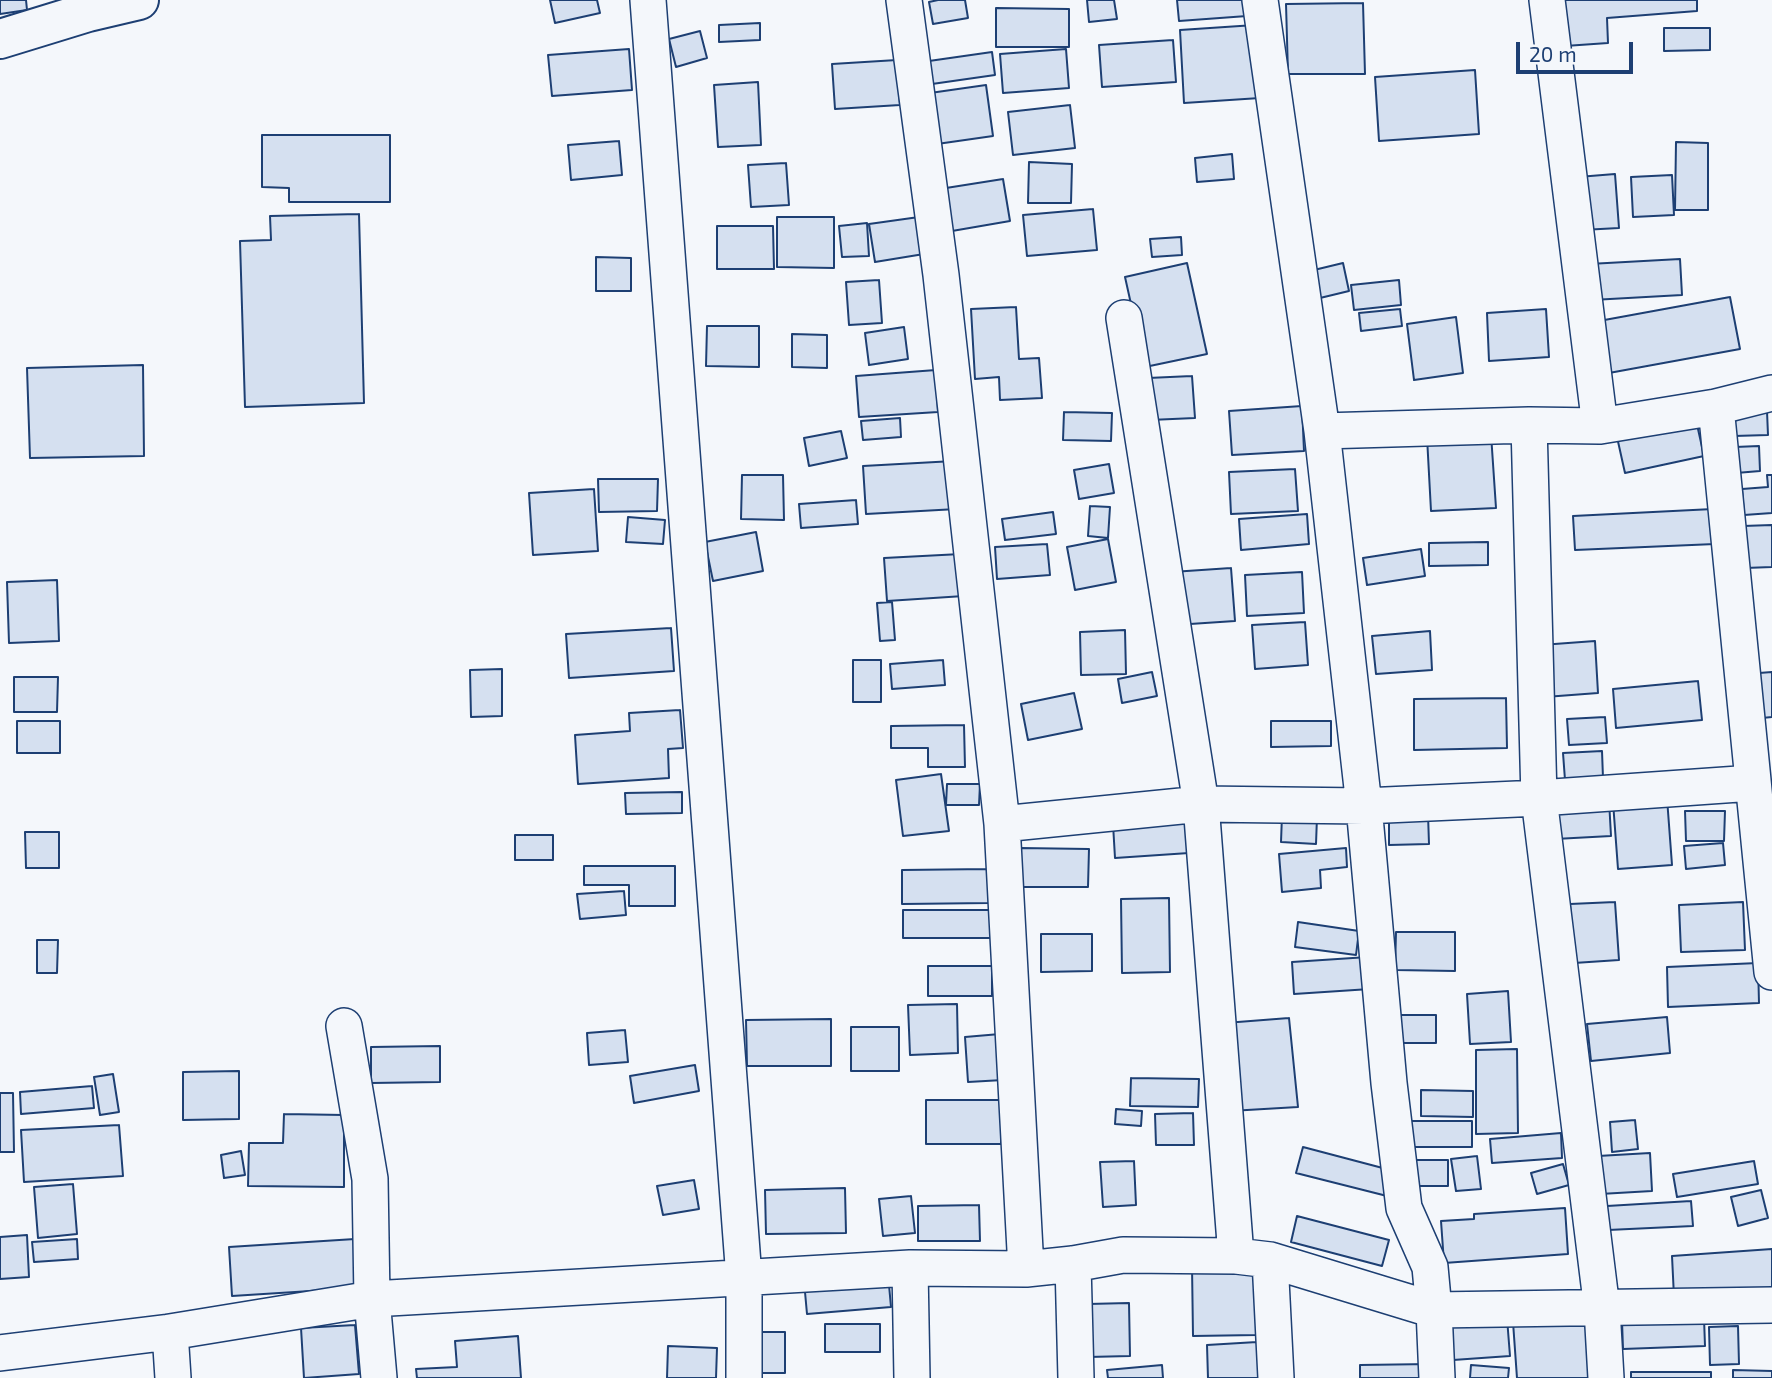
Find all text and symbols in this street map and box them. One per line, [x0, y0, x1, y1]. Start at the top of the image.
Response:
scale bar [1520, 28, 1637, 72]
text: 20 m [1529, 41, 1577, 66]

